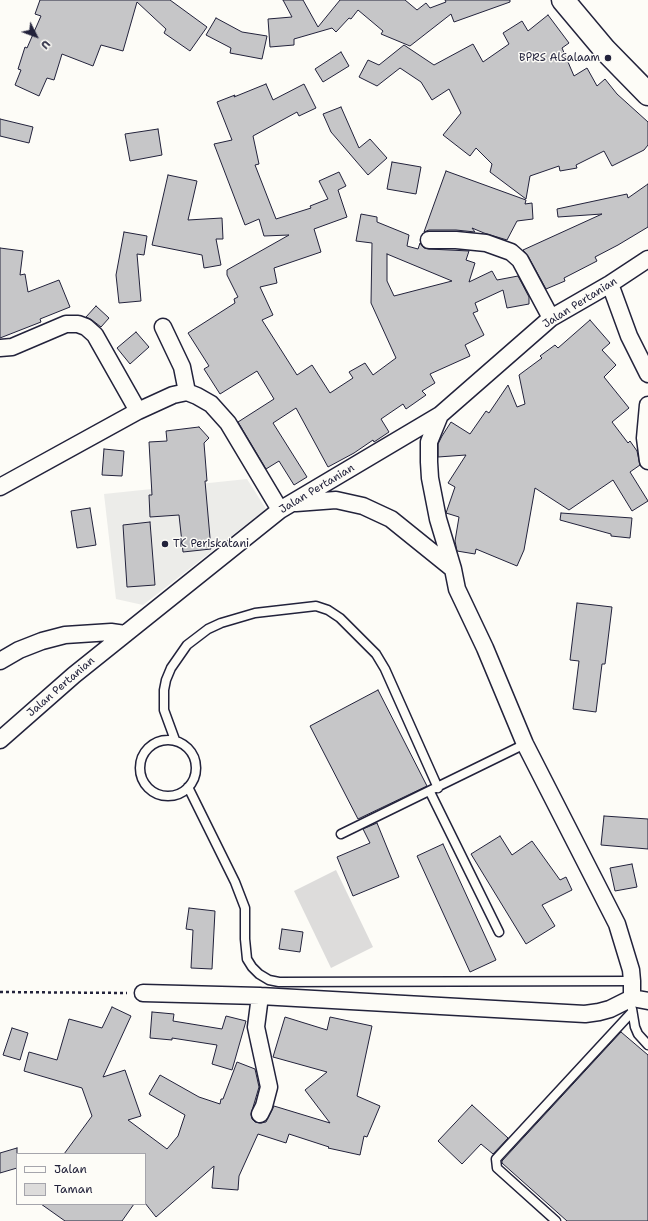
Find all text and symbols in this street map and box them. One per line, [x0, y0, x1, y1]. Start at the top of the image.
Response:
north arrow [16, 16, 56, 56]
text: U [37, 37, 53, 52]
place label: BPRS AlSalaam [519, 51, 600, 65]
marker: BPRS AlSalaam [603, 53, 613, 63]
street label: Jalan Pertanian [540, 275, 620, 331]
street label: Jalan Pertanian [277, 461, 357, 517]
place label: TK Periskatani [173, 537, 249, 551]
marker: TK Periskatani [160, 539, 170, 549]
street label: Jalan Pertanian [25, 654, 97, 720]
legend [16, 1153, 146, 1205]
text: Jalan [54, 1161, 87, 1177]
text: Taman [54, 1181, 93, 1197]

